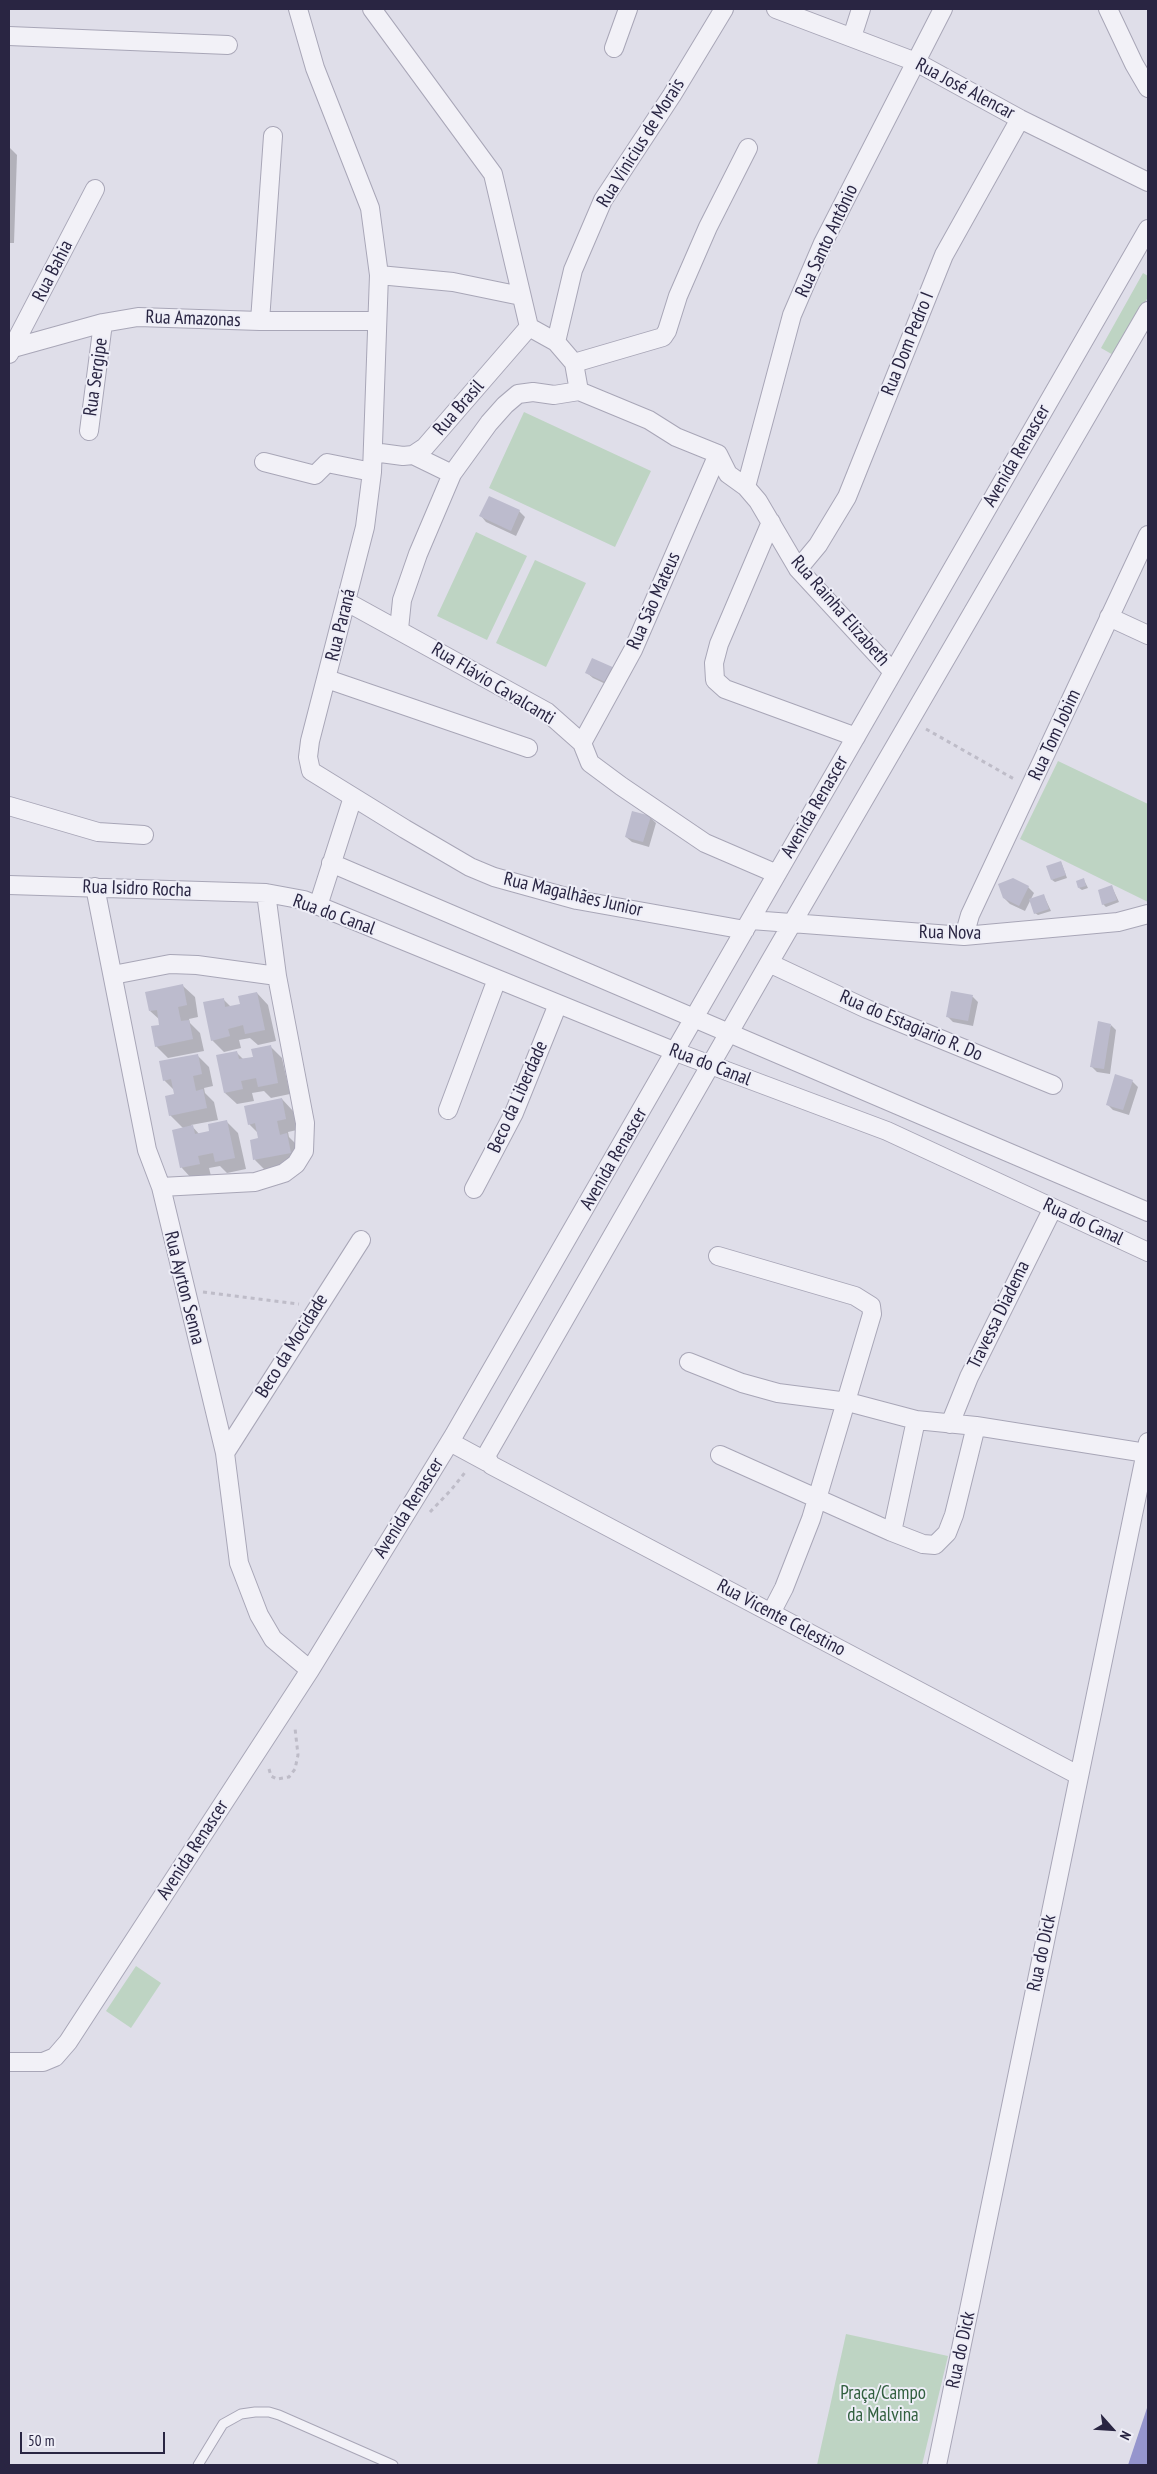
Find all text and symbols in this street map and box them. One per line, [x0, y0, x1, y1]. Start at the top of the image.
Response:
street label: Rua José Alencar [911, 53, 1019, 125]
street label: Rua Vinicius de Morais [592, 74, 690, 212]
street label: Rua Santo Antônio [791, 181, 863, 301]
street label: Rua Bahia [28, 237, 78, 305]
street label: Rua Dom Pedro I [877, 289, 939, 399]
street label: Rua Amazonas [145, 306, 241, 332]
street label: Rua Sergipe [79, 336, 113, 418]
street label: Rua Brasil [429, 376, 489, 440]
street label: Avenida Renascer [979, 401, 1055, 511]
street label: Rua São Mateus [622, 549, 686, 653]
street label: Rua Rainha Elizabeth [786, 551, 894, 671]
street label: Rua Paraná [321, 587, 361, 663]
street label: Rua Flávio Cavalcanti [427, 638, 559, 730]
street label: Rua Tom Jobim [1024, 686, 1086, 784]
street label: Avenida Renascer [777, 752, 853, 862]
street label: Rua Magalhães Junior [501, 868, 645, 922]
street label: Rua Isidro Rocha [82, 876, 192, 902]
street label: Rua do Canal [290, 890, 378, 940]
street label: Rua Nova [919, 921, 981, 945]
street label: Rua do Estagiario R. Do [836, 986, 986, 1066]
street label: Beco da Liberdade [483, 1037, 553, 1157]
street label: Rua do Canal [666, 1039, 754, 1091]
street label: Avenida Renascer [576, 1104, 652, 1214]
street label: Rua do Canal [1039, 1194, 1127, 1250]
street label: Rua Ayrton Senna [159, 1229, 209, 1347]
street label: Travessa Diadema [963, 1257, 1035, 1373]
street label: Beco da Mocidade [251, 1290, 333, 1402]
street label: Avenida Renascer [369, 1454, 449, 1562]
street label: Rua Vicente Celestino [713, 1575, 849, 1661]
street label: Avenida Renascer [152, 1796, 234, 1904]
street label: Rua do Dick [1023, 1913, 1061, 1993]
street label: Rua do Dick [942, 2310, 980, 2390]
park label: Praça/Campo da Malvina [840, 2383, 926, 2427]
north arrow [1087, 2404, 1137, 2454]
scale bar [22, 2422, 168, 2454]
text: N [1116, 2428, 1135, 2443]
text: 50 m [28, 2431, 54, 2450]

